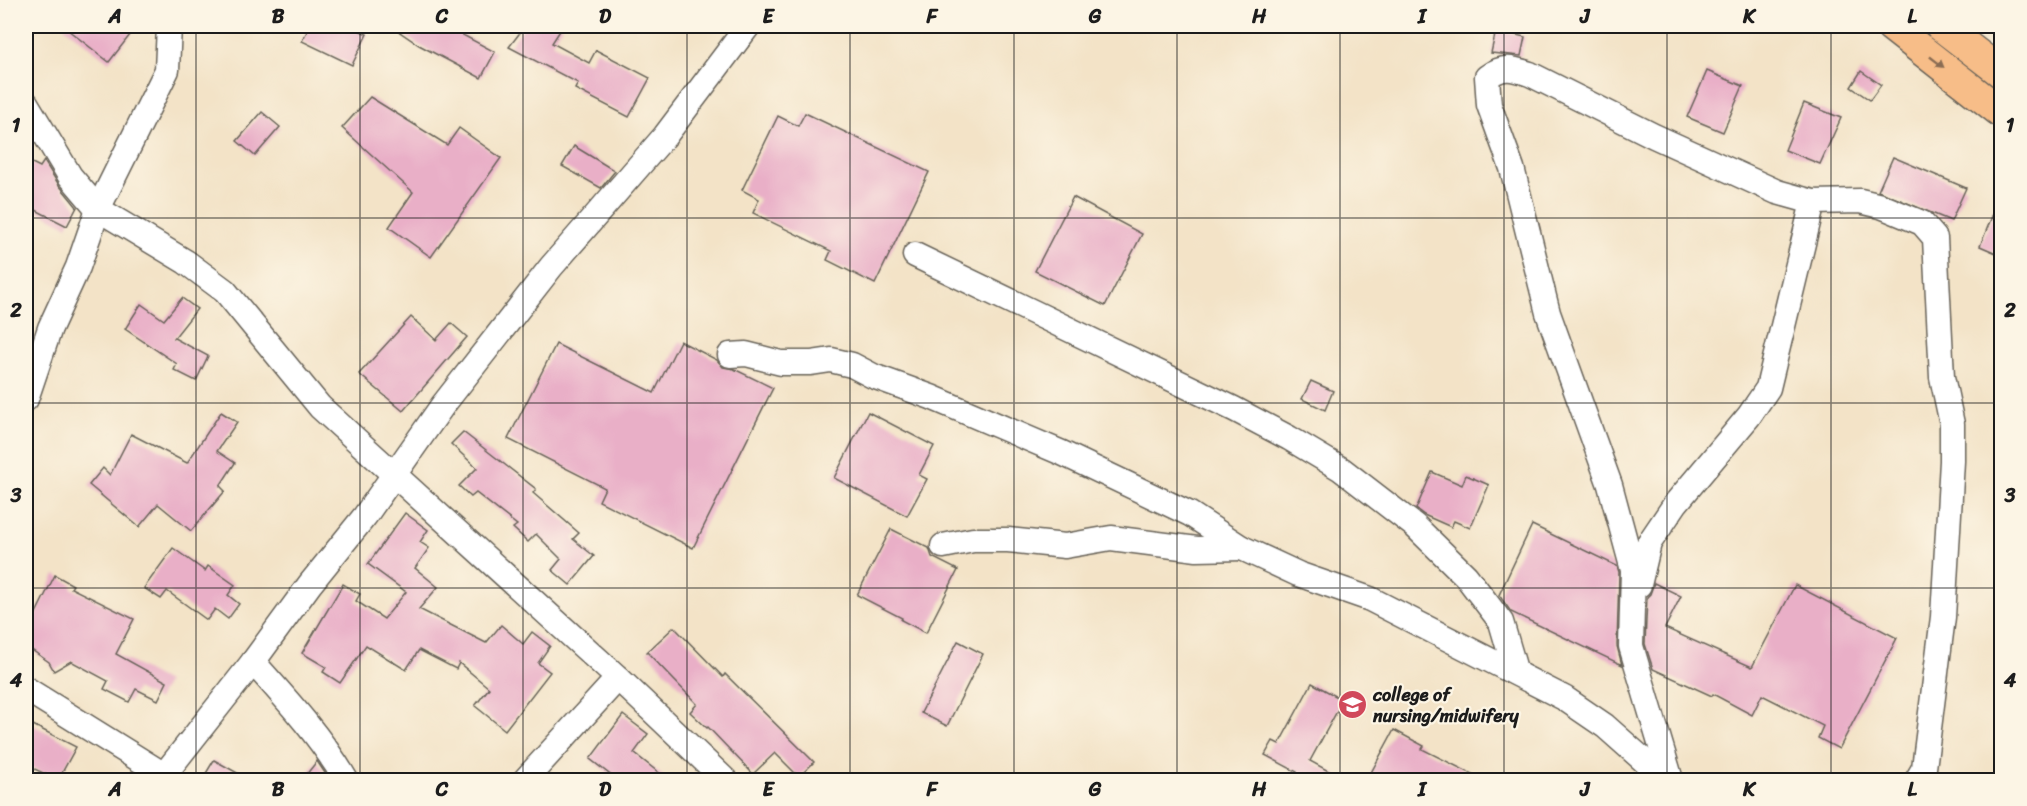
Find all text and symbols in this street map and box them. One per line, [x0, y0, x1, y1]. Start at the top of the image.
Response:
text: A [107, 0, 122, 34]
text: B [272, 0, 285, 34]
text: C [435, 0, 449, 34]
text: D [599, 0, 612, 34]
text: E [762, 0, 775, 34]
text: F [926, 0, 939, 34]
text: G [1088, 0, 1102, 34]
text: H [1251, 0, 1267, 34]
text: I [1417, 0, 1428, 34]
text: J [1579, 0, 1591, 34]
text: K [1742, 0, 1757, 34]
text: L [1907, 0, 1917, 34]
one-way arrow [1929, 55, 1944, 67]
text: 1 [12, 108, 21, 143]
text: 1 [2006, 108, 2015, 143]
text: 2 [9, 293, 22, 328]
text: 2 [2003, 293, 2016, 328]
text: 3 [10, 478, 22, 513]
text: 3 [2004, 478, 2016, 513]
text: 4 [9, 663, 23, 698]
text: 4 [2003, 663, 2017, 698]
place label: college of nursing/midwifery [1372, 679, 1520, 732]
school or university icon: college of nursing/midwifery [1336, 689, 1368, 721]
text: A [107, 772, 122, 806]
text: B [272, 772, 285, 806]
text: C [435, 772, 449, 806]
text: D [599, 772, 612, 806]
text: E [762, 772, 775, 806]
text: F [926, 772, 939, 806]
text: G [1088, 772, 1102, 806]
text: H [1251, 772, 1267, 806]
text: I [1417, 772, 1428, 806]
text: J [1579, 772, 1591, 806]
text: K [1742, 772, 1757, 806]
text: L [1907, 772, 1917, 806]

